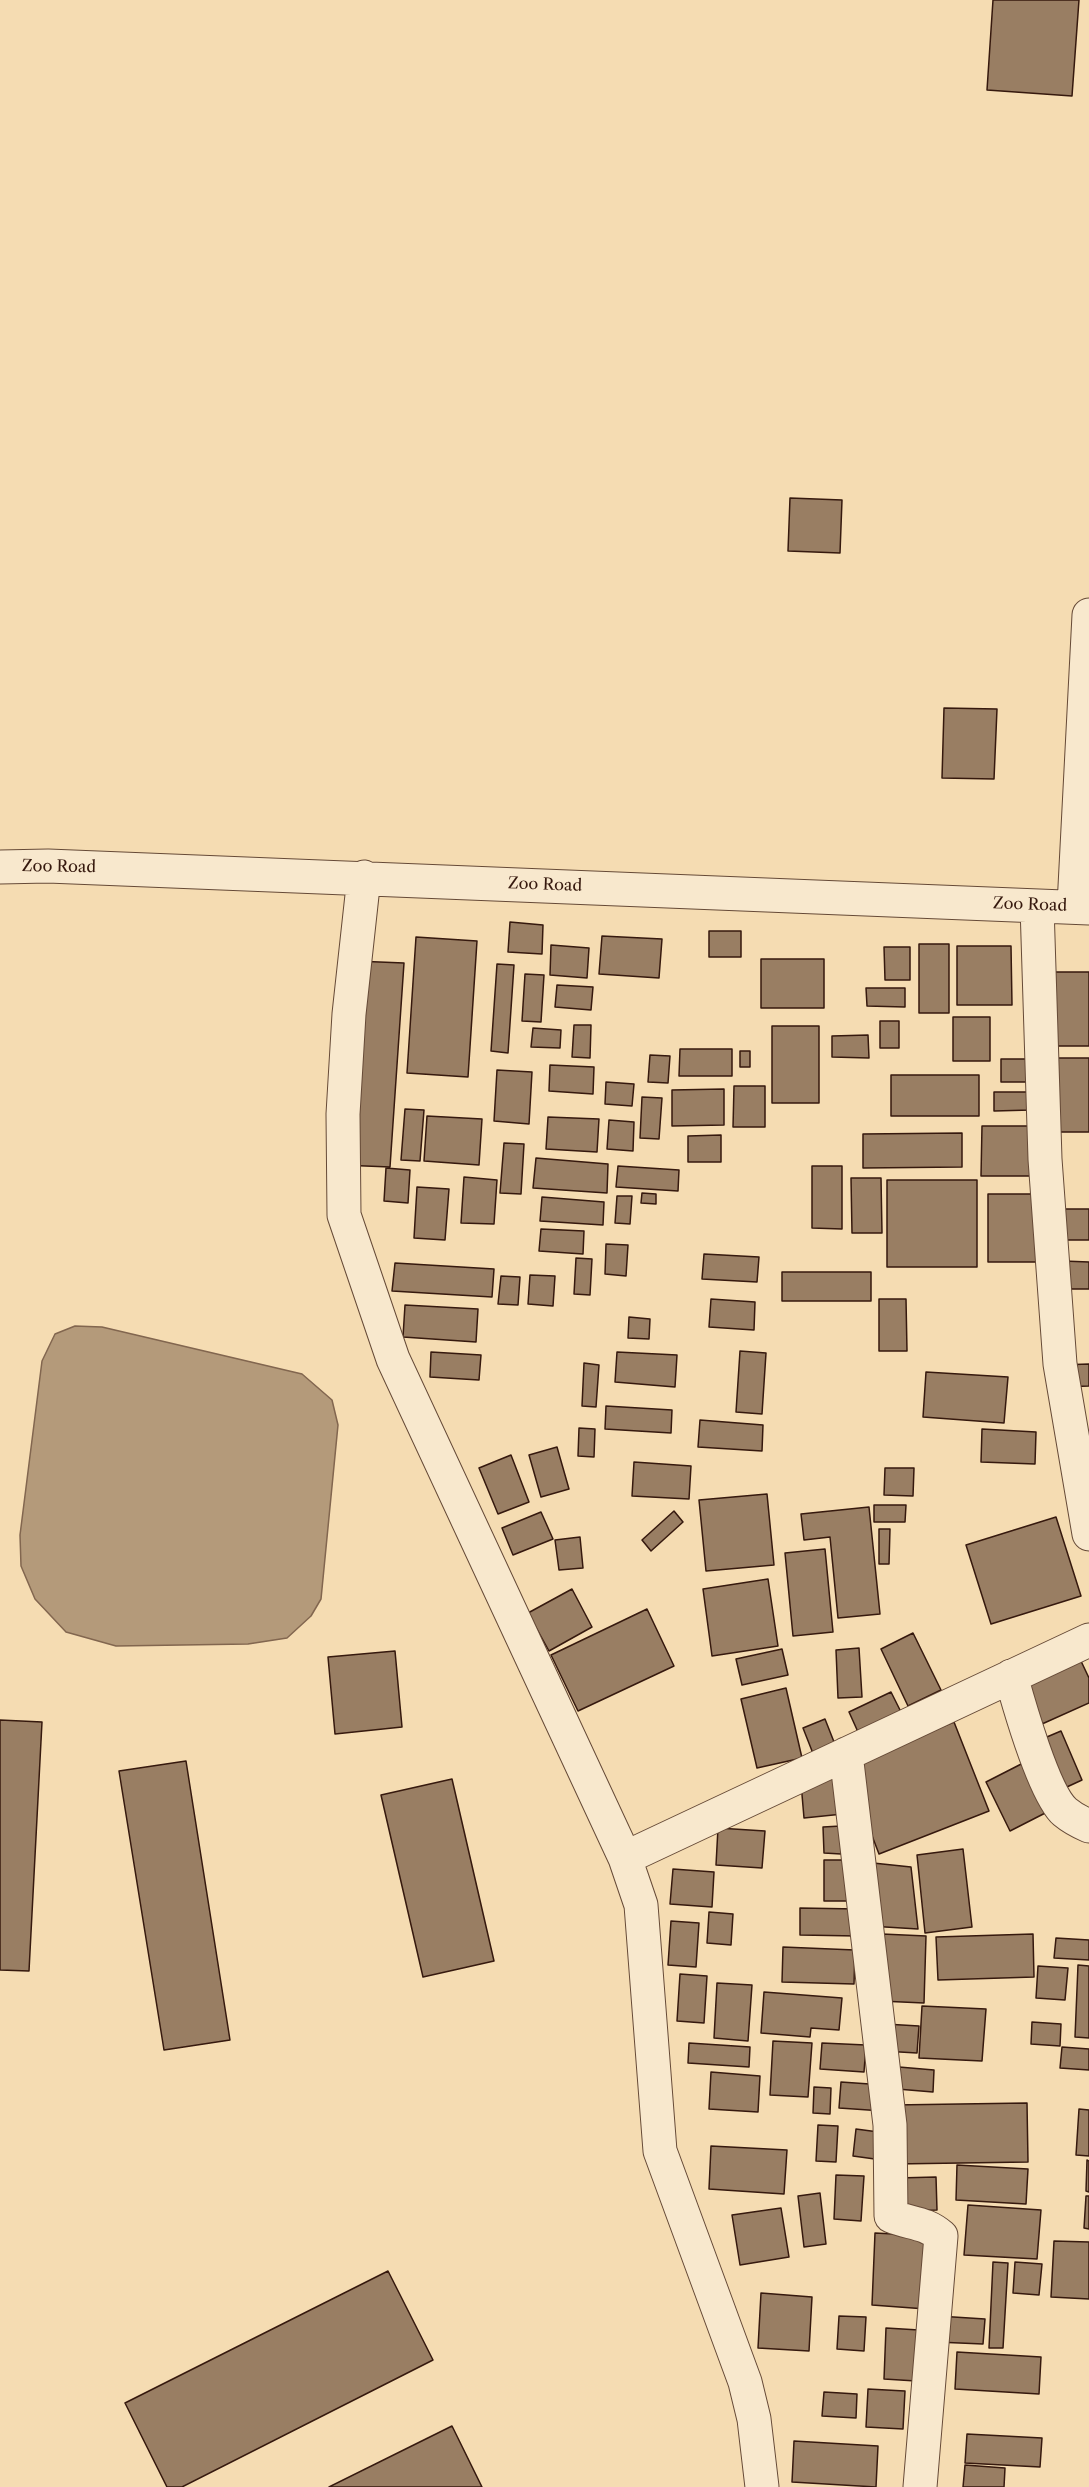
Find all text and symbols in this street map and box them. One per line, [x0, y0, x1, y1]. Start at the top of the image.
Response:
street label: Zoo Road [22, 857, 96, 877]
street label: Zoo Road [508, 874, 582, 896]
street label: Zoo Road [993, 894, 1067, 916]

